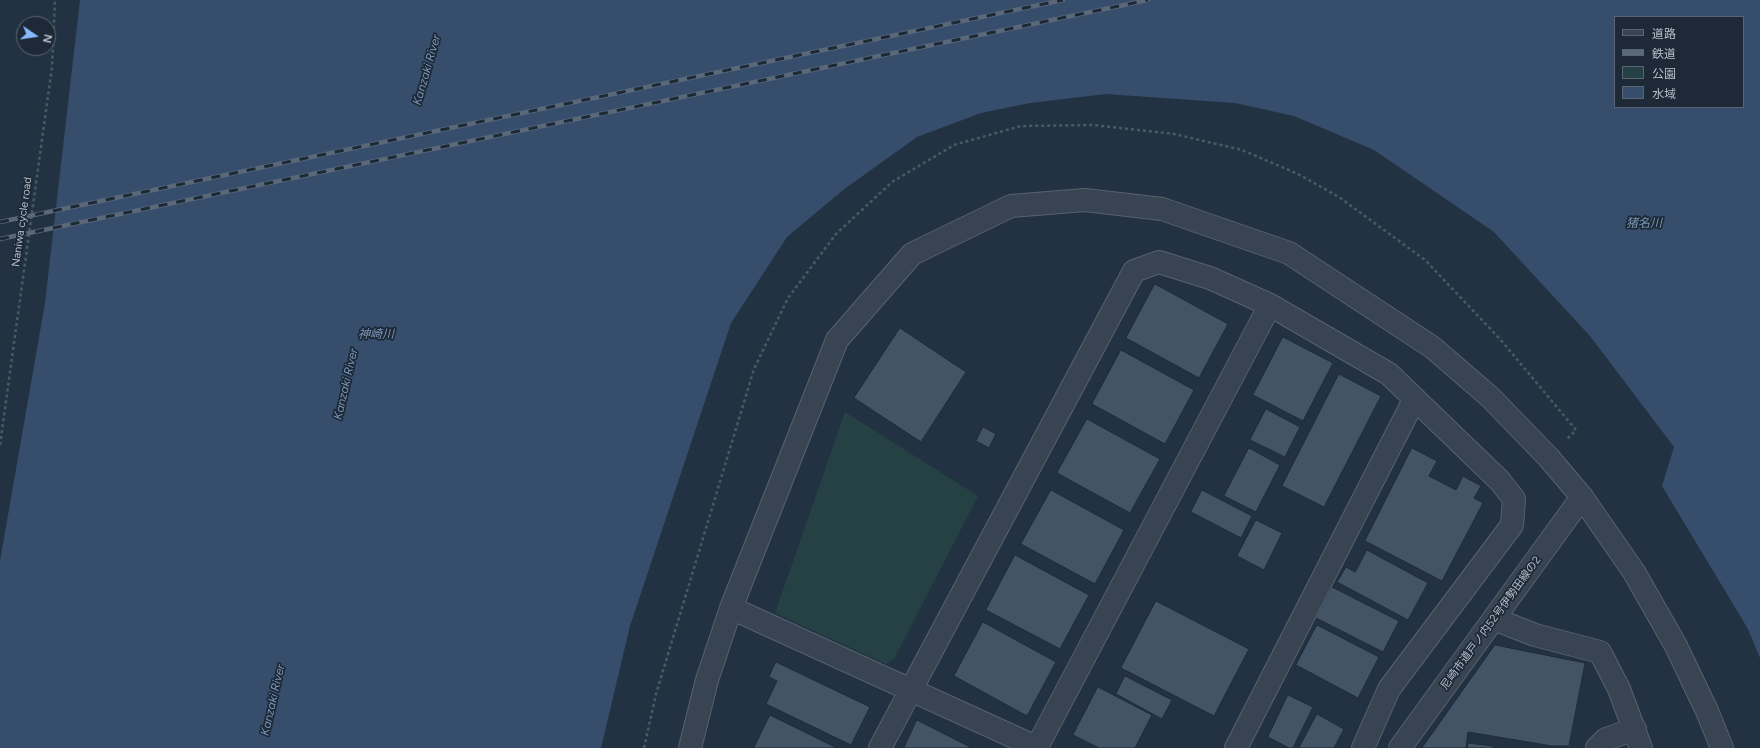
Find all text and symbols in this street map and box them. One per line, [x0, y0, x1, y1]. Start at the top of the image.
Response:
north arrow [16, 16, 56, 56]
legend [1614, 16, 1744, 108]
text: 道路 [1652, 27, 1676, 41]
text: N [40, 33, 54, 44]
water label: Kanzaki River [410, 33, 444, 107]
text: 鉄道 [1652, 47, 1676, 61]
text: 公園 [1652, 67, 1676, 81]
text: 水域 [1652, 87, 1676, 101]
street label: Naniwa cycle road [9, 176, 35, 268]
water label: 猪名川 [1626, 216, 1662, 230]
water label: 神崎川 [358, 327, 394, 341]
water label: Kanzaki River [331, 347, 361, 421]
street label: 尼崎市道戸ノ内52号伊勢田線の2 [1438, 554, 1544, 692]
water label: Kanzaki River [258, 663, 288, 737]

